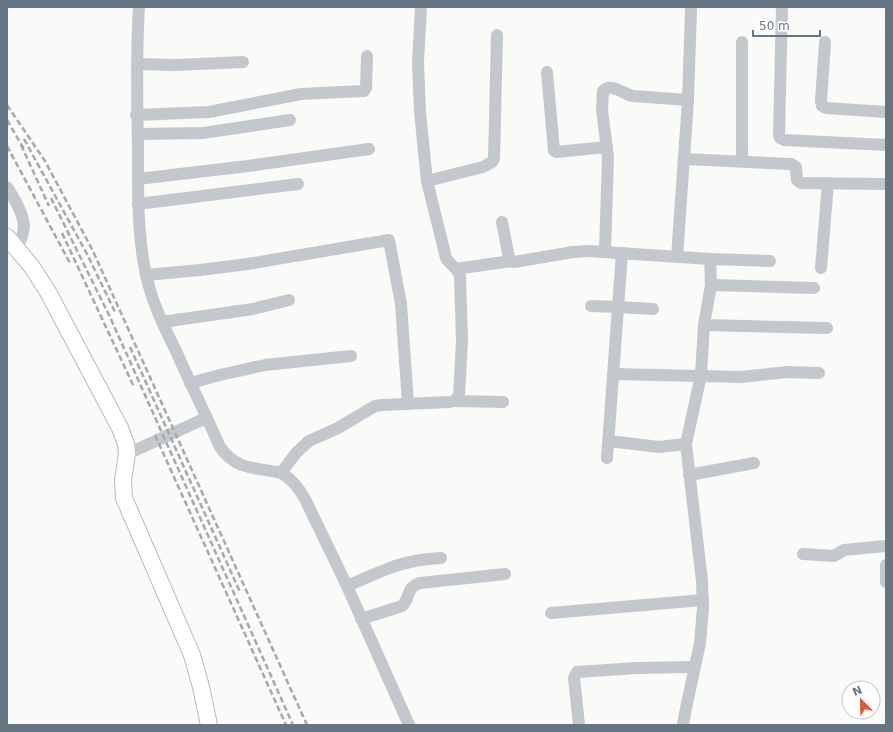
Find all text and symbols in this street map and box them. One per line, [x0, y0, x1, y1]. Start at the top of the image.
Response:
scale bar [753, 12, 820, 38]
text: 50 m [759, 19, 790, 33]
north arrow [841, 680, 881, 720]
text: N [851, 683, 864, 699]

